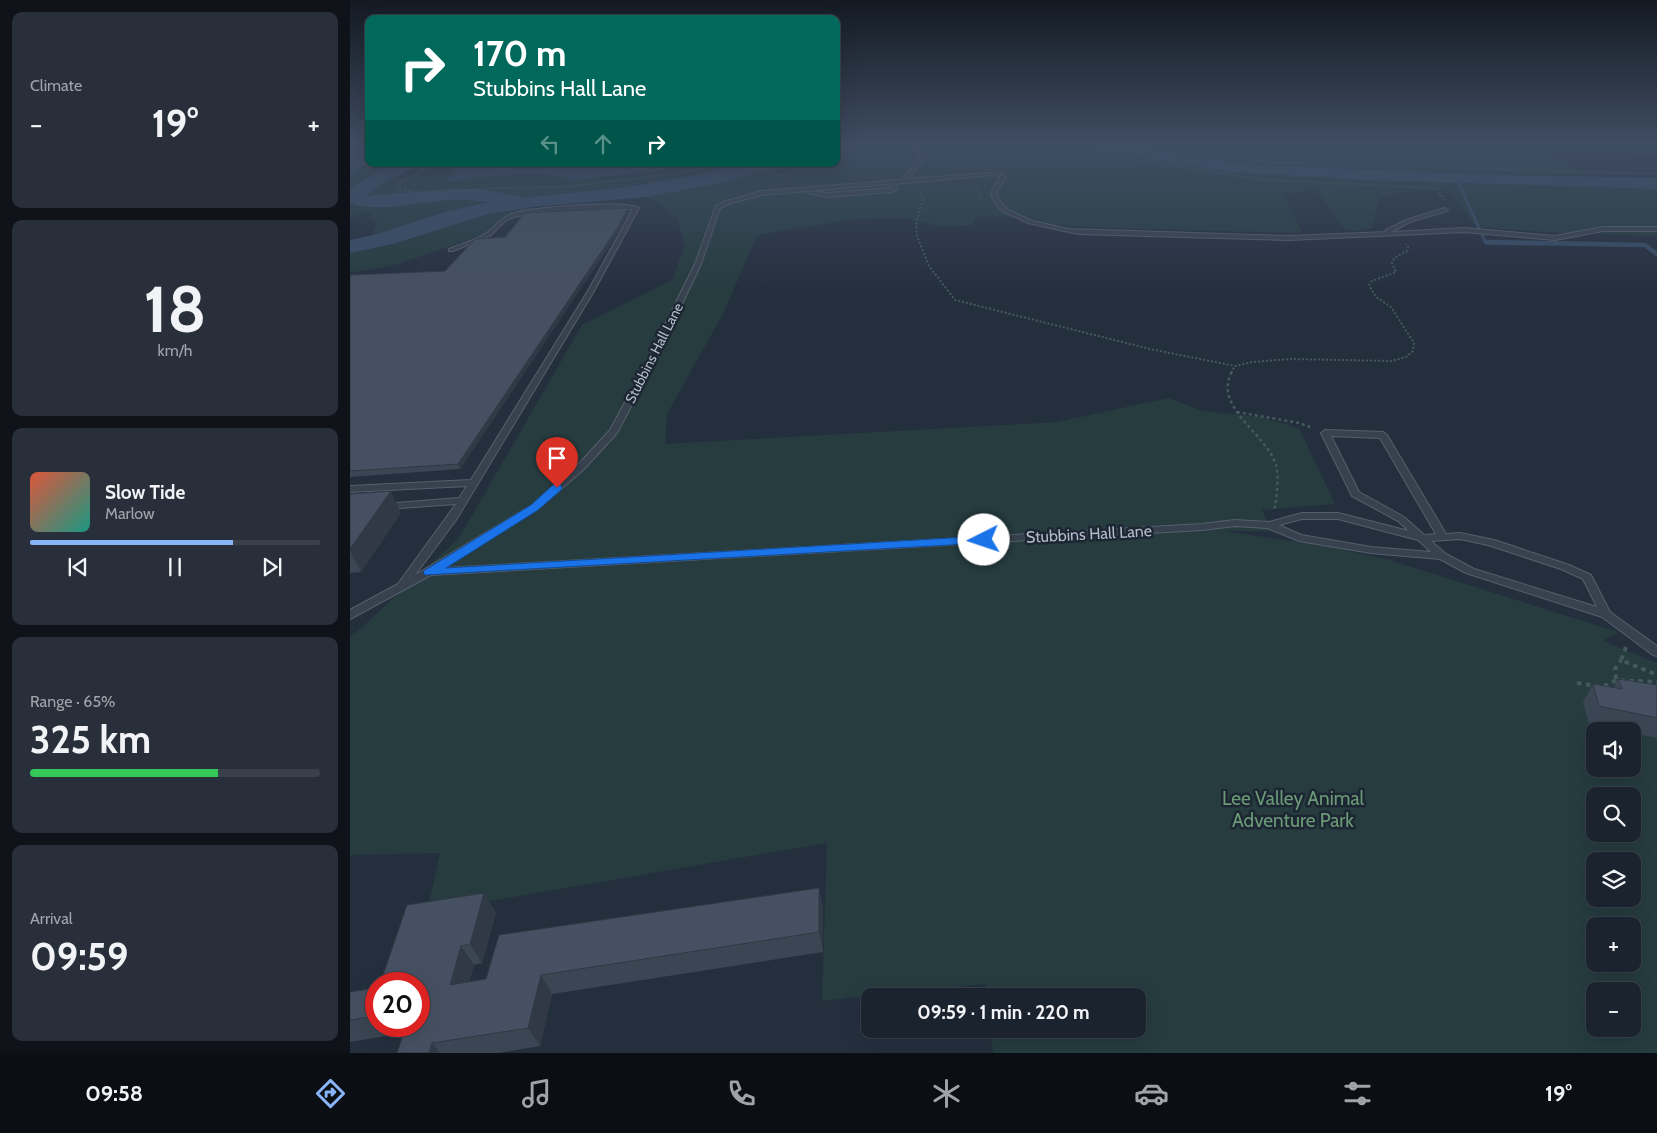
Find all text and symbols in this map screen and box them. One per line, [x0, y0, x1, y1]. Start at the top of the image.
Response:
text: 170 m [473, 32, 566, 75]
icon: right [390, 35, 455, 100]
text: Stubbins Hall Lane [473, 75, 646, 102]
text: Climate [30, 76, 82, 95]
text: 19° [152, 100, 198, 147]
text: − [30, 107, 42, 141]
text: + [308, 107, 320, 141]
icon: left [536, 130, 564, 158]
icon: ahead [589, 130, 617, 158]
icon: right [642, 130, 670, 158]
text: 18 [143, 269, 207, 348]
street label: Stubbins Hall Lane [621, 300, 687, 406]
text: km/h [157, 341, 193, 360]
pin [536, 437, 578, 488]
icon: arrive [543, 444, 571, 472]
text: Slow Tide [105, 481, 185, 504]
text: Marlow [105, 504, 155, 523]
position arrow [957, 513, 1009, 565]
street label: Stubbins Hall Lane [1026, 521, 1152, 547]
icon: previous [64, 553, 92, 581]
icon: pause [161, 553, 189, 581]
icon: next [258, 553, 286, 581]
text: Range · 65% [30, 692, 116, 711]
text: 325 km [30, 716, 151, 763]
map controls [1586, 722, 1641, 1037]
button: sound [1586, 722, 1641, 777]
park label: Lee Valley Animal Adventure Park [1222, 787, 1365, 832]
button: search [1586, 787, 1641, 842]
button: layers [1586, 852, 1641, 907]
text: Arrival [30, 909, 73, 928]
button: + [1586, 917, 1641, 972]
text: 09:59 [30, 933, 128, 980]
speed limit sign: 20 [365, 972, 430, 1037]
button: − [1586, 982, 1641, 1037]
text: 09:59 · 1 min · 220 m [917, 1001, 1090, 1024]
icon: directions [313, 1076, 348, 1111]
icon: music [519, 1076, 554, 1111]
icon: phone [724, 1076, 759, 1111]
icon: climate [929, 1076, 964, 1111]
icon: car [1134, 1076, 1169, 1111]
icon: filters [1340, 1076, 1375, 1111]
text: 09:58 [85, 1080, 143, 1107]
text: 19° [1545, 1080, 1572, 1107]

